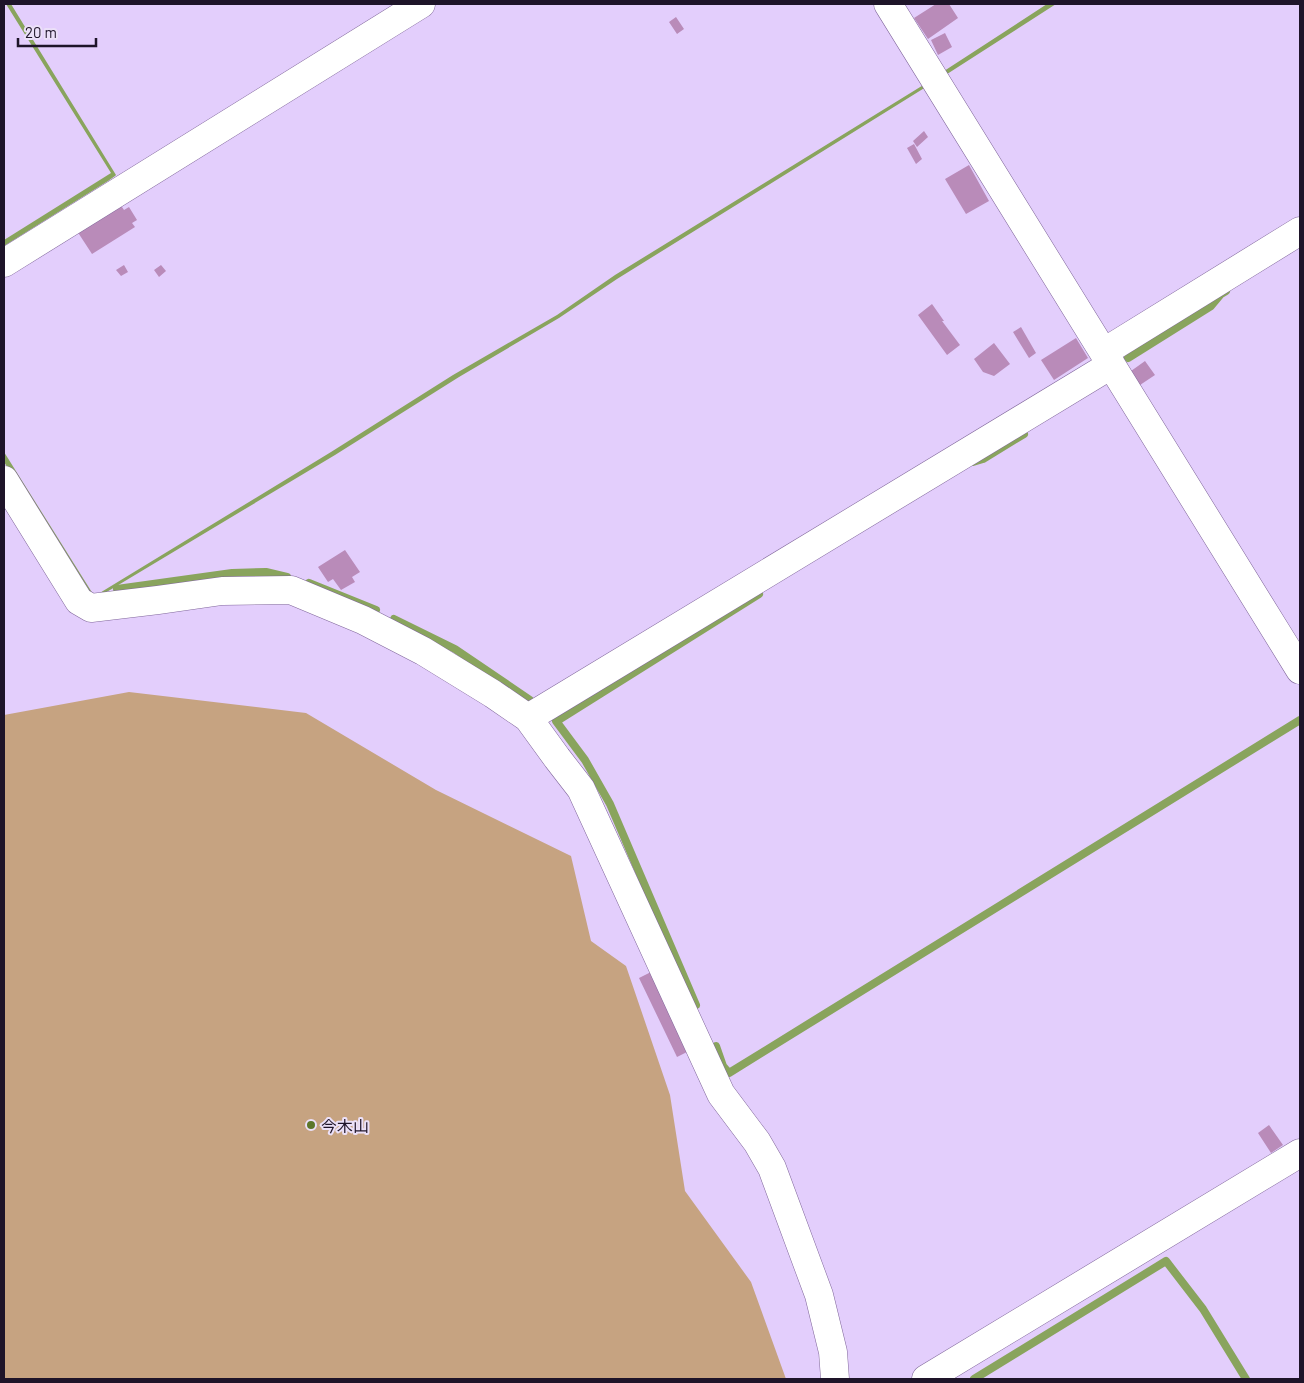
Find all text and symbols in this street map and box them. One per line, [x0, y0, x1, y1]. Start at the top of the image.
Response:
scale bar [18, 15, 95, 47]
text: 20 m [25, 23, 57, 41]
place label: 今木山 [321, 1116, 369, 1135]
marker: 今木山 [305, 1119, 317, 1131]

